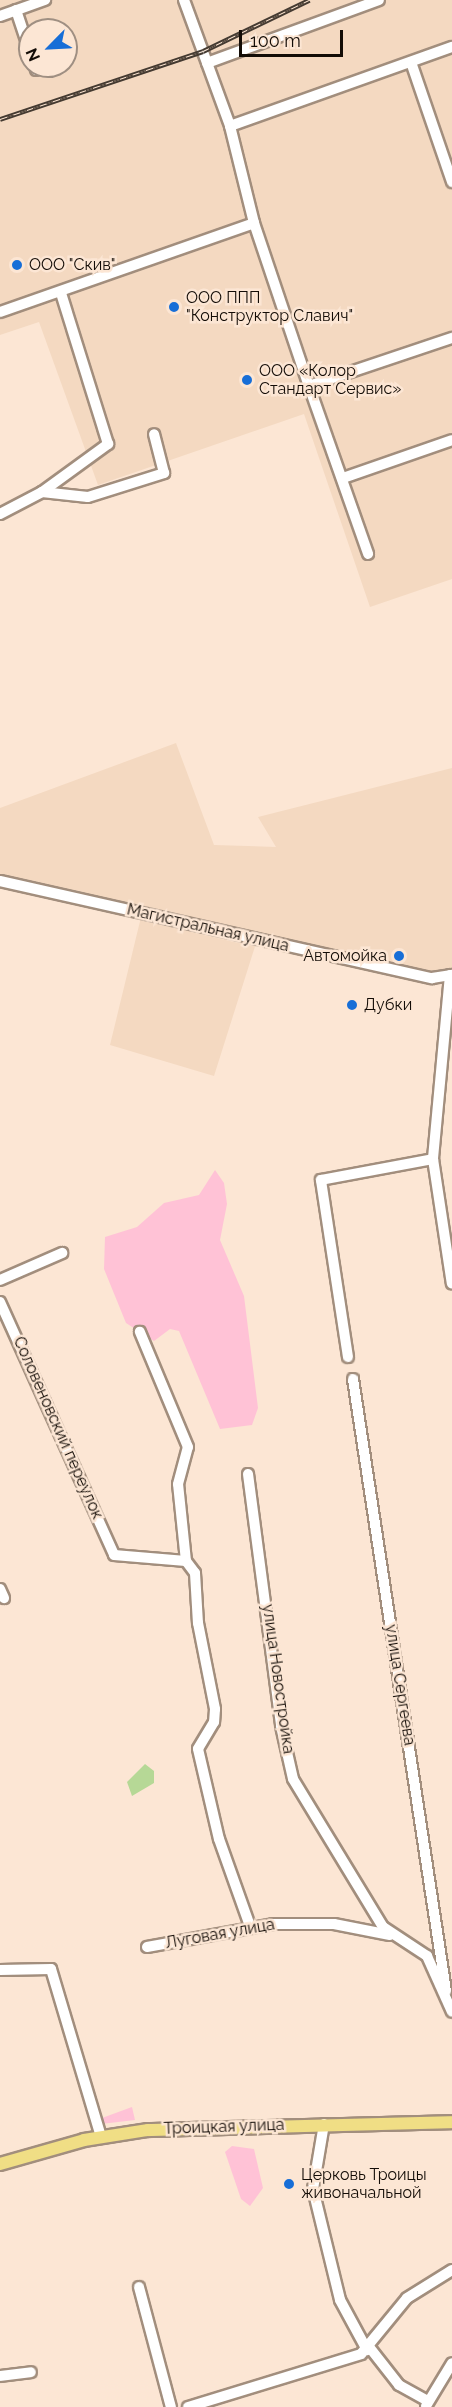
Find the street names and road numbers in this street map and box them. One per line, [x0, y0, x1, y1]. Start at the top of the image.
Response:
street label: Магистральная улица [125, 900, 291, 956]
street label: Соловеновский переулок [9, 1334, 107, 1522]
street label: улица Новостройка [258, 1603, 298, 1755]
street label: улица Сергеева [381, 1623, 419, 1747]
street label: Луговая улица [164, 1915, 276, 1953]
street label: Троицкая улица [163, 2115, 285, 2139]

